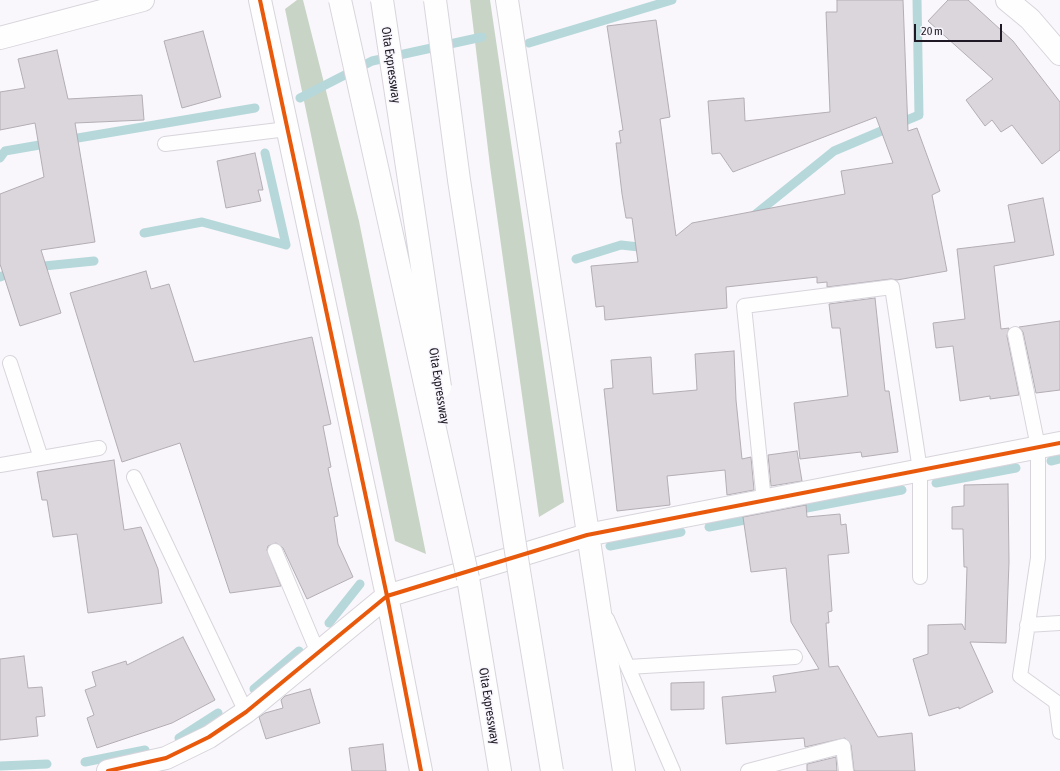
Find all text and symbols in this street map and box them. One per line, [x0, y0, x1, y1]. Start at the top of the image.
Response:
scale bar [916, 16, 1004, 42]
text: 20 m [921, 24, 943, 38]
street label: Oita Expressway [378, 26, 404, 104]
street label: Oita Expressway [425, 347, 453, 425]
street label: Oita Expressway [475, 667, 503, 745]

